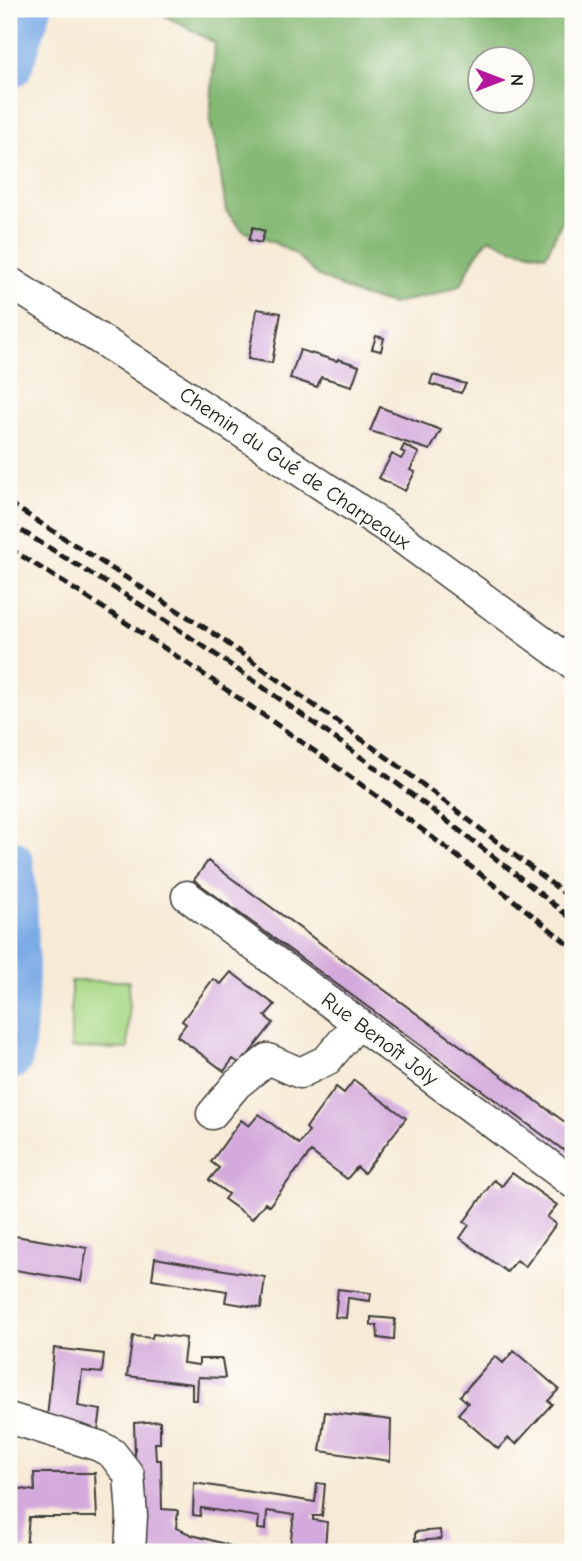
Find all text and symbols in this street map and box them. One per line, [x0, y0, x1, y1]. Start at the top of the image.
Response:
north arrow [466, 46, 536, 116]
text: N [506, 74, 528, 86]
street label: Chemin du Gué de Charpeaux [175, 382, 415, 554]
street label: Rue Benoît Joly [317, 987, 443, 1091]

